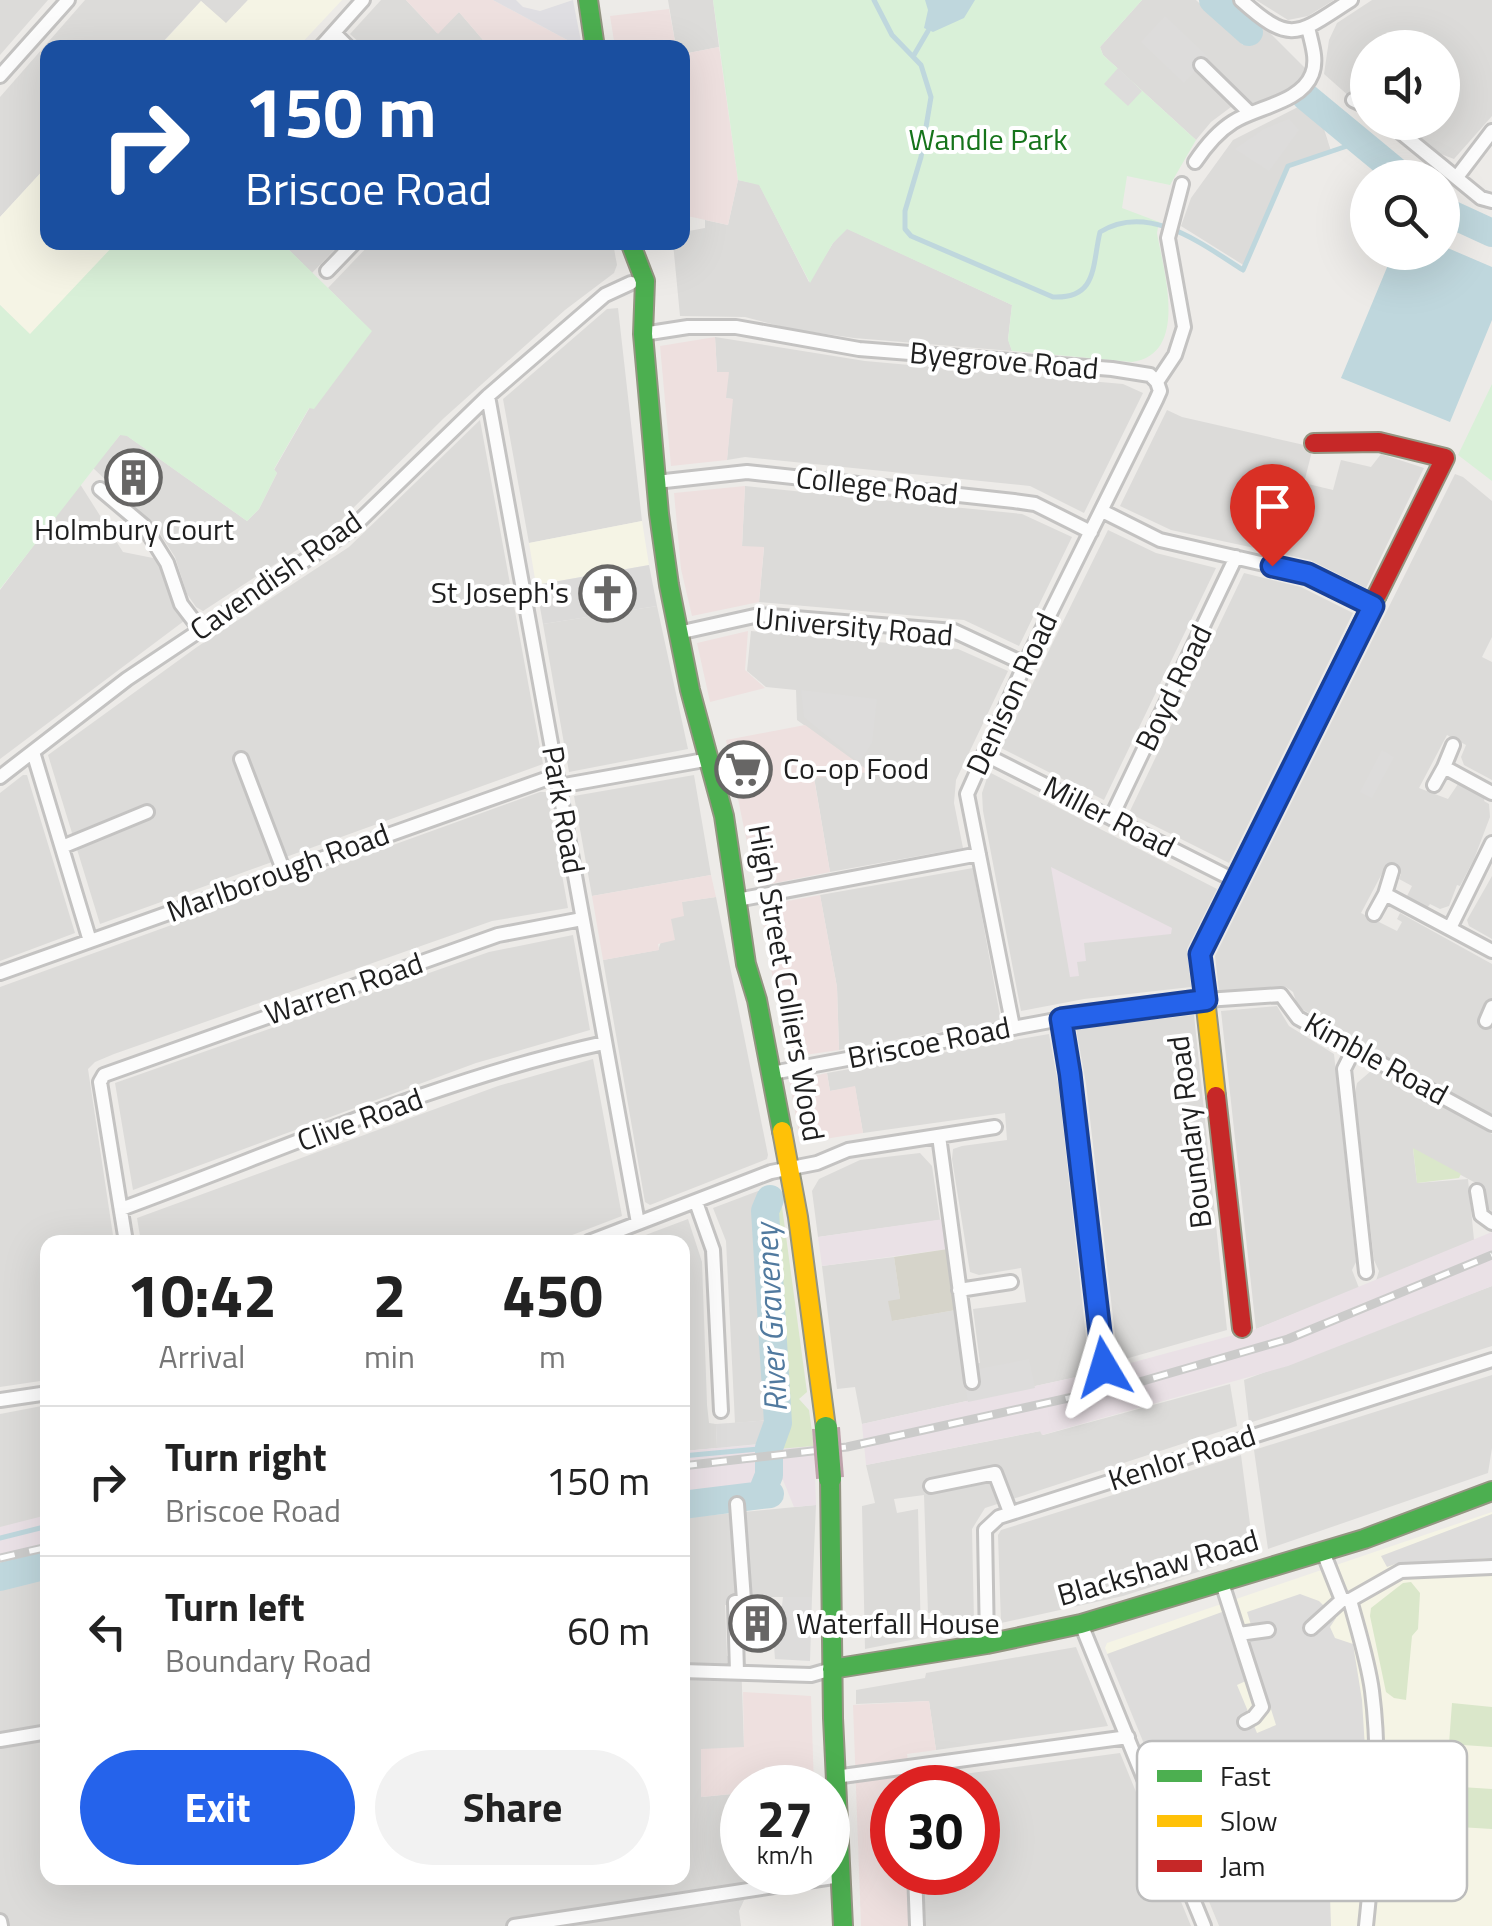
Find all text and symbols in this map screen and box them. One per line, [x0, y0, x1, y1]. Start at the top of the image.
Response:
map controls [1350, 30, 1460, 270]
button: sound [1350, 30, 1460, 140]
text: 150 m [245, 58, 437, 164]
icon: right [80, 80, 210, 210]
park label: Wandle Park [908, 116, 1068, 162]
text: Briscoe Road [245, 154, 492, 222]
button: search [1350, 160, 1460, 270]
street label: Byegrove Road [908, 329, 1101, 391]
building icon: Holmbury Court [104, 447, 164, 507]
street label: College Road [794, 454, 961, 516]
pin [1230, 464, 1315, 567]
icon: arrive [1245, 479, 1300, 534]
street label: Cavendish Road [180, 499, 371, 652]
place label: Holmbury Court [34, 506, 234, 552]
church icon: St Joseph's [578, 563, 638, 623]
place label: St Joseph's [431, 569, 569, 615]
street label: University Road [753, 594, 955, 658]
street label: Denison Road [953, 605, 1069, 782]
street label: Boyd Road [1123, 617, 1224, 759]
supermarket icon: Co-op Food [714, 739, 774, 799]
street label: Park Road [530, 742, 598, 877]
place label: Co-op Food [783, 745, 929, 791]
street label: Miller Road [1035, 763, 1183, 869]
street label: Marlborough Road [160, 810, 396, 934]
street label: High Street Colliers Wood [736, 821, 837, 1145]
street label: Warren Road [258, 940, 429, 1037]
street label: Kimble Road [1296, 1000, 1457, 1117]
street label: Briscoe Road [844, 1004, 1014, 1080]
street label: Boundary Road [1154, 1033, 1224, 1231]
street label: Clive Road [290, 1075, 429, 1163]
water label: River Graveney [741, 1219, 799, 1413]
text: 10:42 [127, 1249, 277, 1340]
text: 2 [373, 1249, 406, 1340]
text: 450 [502, 1249, 603, 1340]
position arrow [1052, 1315, 1156, 1419]
text: Arrival [159, 1332, 245, 1380]
text: min [364, 1332, 415, 1380]
text: m [539, 1332, 566, 1380]
street label: Kenlor Road [1102, 1412, 1261, 1503]
text: Turn right [165, 1428, 327, 1486]
text: 150 m [546, 1452, 650, 1510]
icon: right [80, 1454, 135, 1509]
text: Briscoe Road [165, 1486, 341, 1534]
street label: Blackshaw Road [1052, 1516, 1264, 1618]
text: Turn left [165, 1578, 305, 1636]
building icon: Waterfall House [727, 1594, 787, 1654]
place label: Waterfall House [796, 1600, 1000, 1646]
text: 60 m [567, 1602, 650, 1660]
icon: left [80, 1604, 135, 1659]
text: Boundary Road [165, 1636, 372, 1684]
legend [1137, 1741, 1467, 1901]
button: Exit [80, 1750, 355, 1865]
button: Share [375, 1750, 650, 1865]
text: Fast [1220, 1754, 1271, 1797]
speed limit sign: 30 [870, 1765, 1000, 1895]
text: 27 [757, 1780, 813, 1856]
text: Slow [1220, 1799, 1278, 1842]
text: km/h [757, 1836, 813, 1874]
text: Jam [1220, 1844, 1266, 1887]

